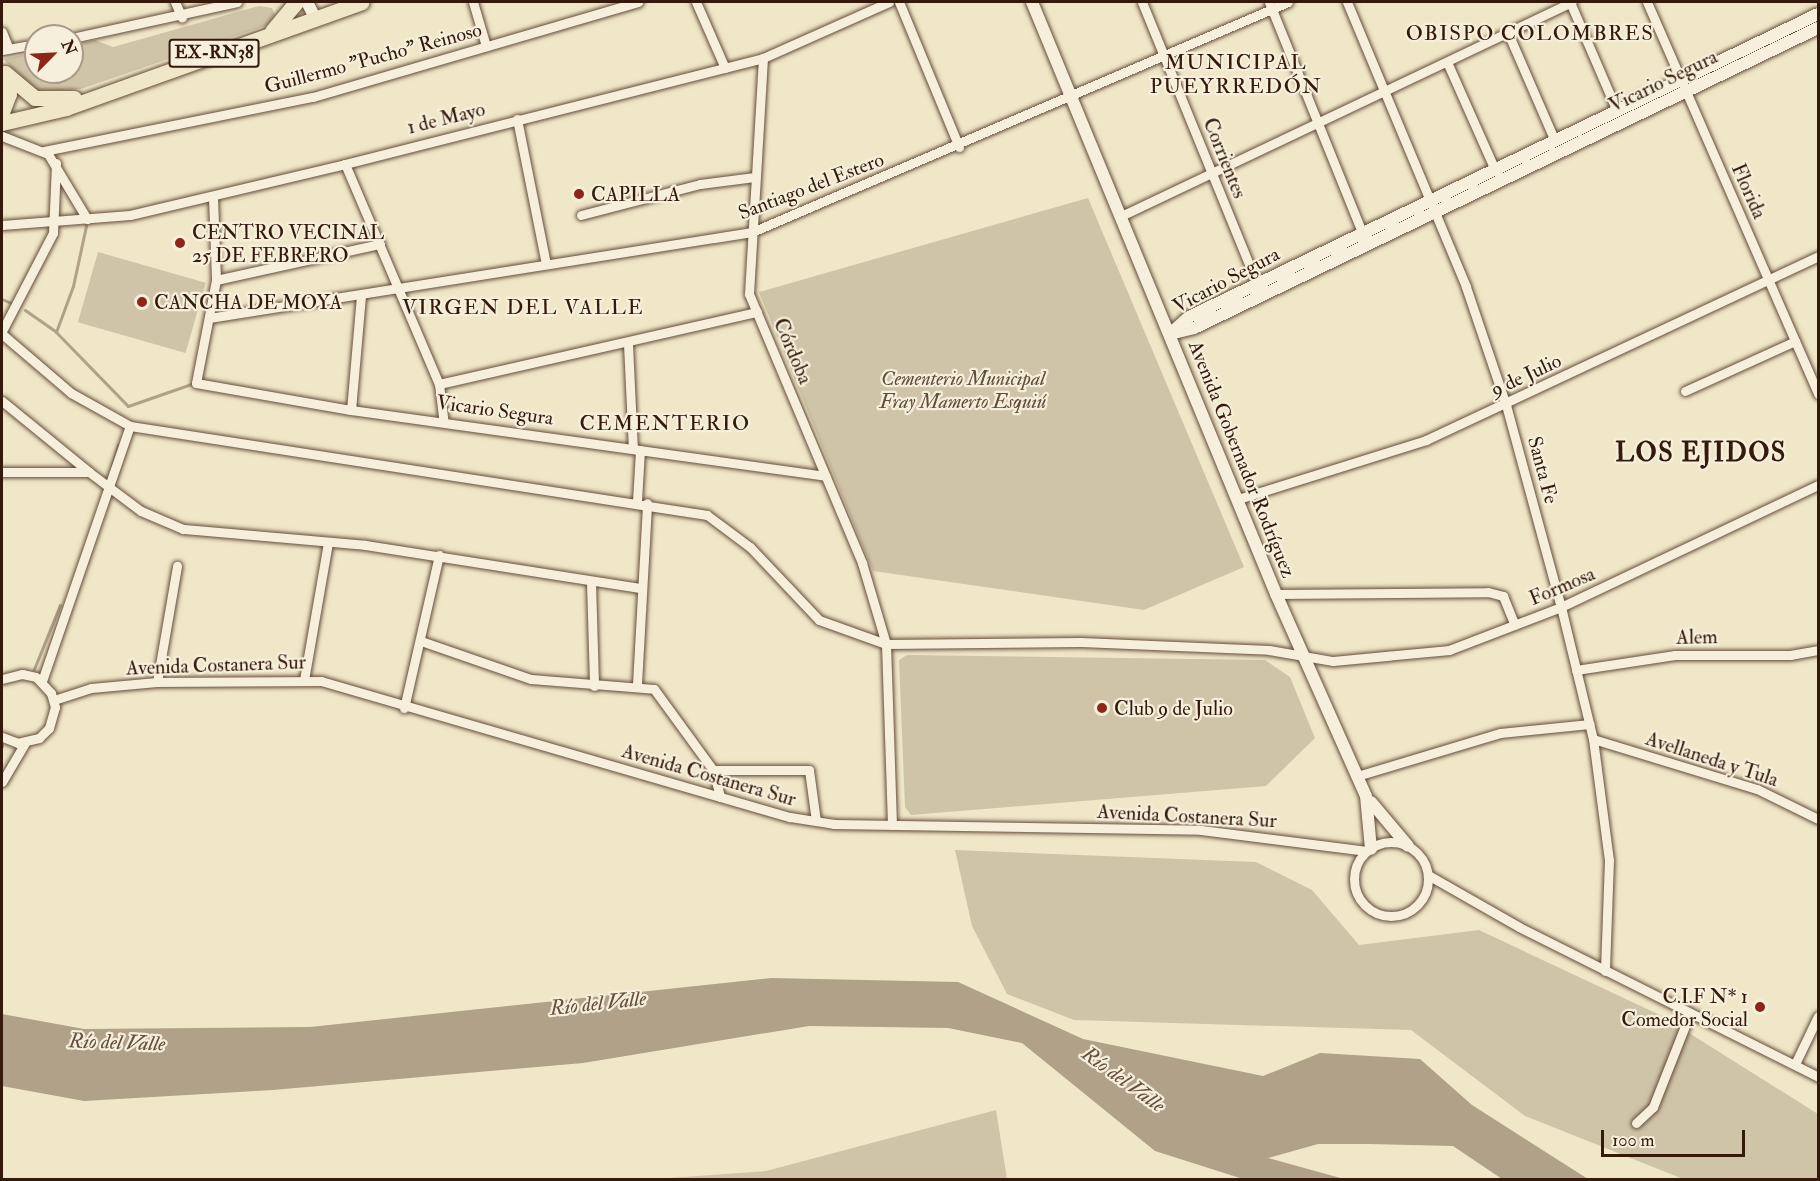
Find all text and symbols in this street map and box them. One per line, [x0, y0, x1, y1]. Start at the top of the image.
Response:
street label: Guillermo "Pucho" Reinoso [262, 17, 484, 99]
district label: OBISPO COLOMBRES [1406, 21, 1654, 47]
north arrow [24, 24, 84, 84]
text: N [57, 37, 81, 58]
road number: EX-RN38 [168, 38, 260, 68]
street label: Vicario Segura [1605, 44, 1721, 118]
district label: MUNICIPAL PUEYRREDÓN [1150, 50, 1322, 100]
street label: 1 de Mayo [405, 97, 487, 139]
street label: Corrientes [1198, 114, 1252, 202]
street label: Santiago del Estero [735, 147, 887, 225]
street label: Florida [1726, 160, 1772, 222]
place label: CAPILLA [591, 182, 680, 206]
marker: CAPILLA [572, 187, 586, 201]
place label: CENTRO VECINAL 25 DE FEBRERO [192, 220, 384, 267]
marker: CENTRO VECINAL 25 DE FEBRERO [173, 236, 187, 250]
street label: Vicario Segura [1168, 242, 1284, 318]
place label: CANCHA DE MOYA [154, 290, 342, 314]
marker: CANCHA DE MOYA [135, 295, 149, 309]
district label: VIRGEN DEL VALLE [402, 295, 644, 321]
street label: Córdoba [768, 314, 818, 388]
street label: Avenida Gobernador Rodríguez [1183, 337, 1301, 581]
street label: 9 de Julio [1487, 348, 1565, 402]
park label: Cementerio Municipal Fray Mamerto Esquiú [880, 366, 1046, 413]
street label: Vicario Segura [435, 390, 555, 430]
district label: CEMENTERIO [579, 411, 751, 437]
street label: Santa Fe [1522, 434, 1564, 506]
district label: LOS EJIDOS [1615, 438, 1787, 470]
street label: Formosa [1525, 561, 1599, 611]
street label: Alem [1676, 625, 1718, 649]
street label: Avenida Costanera Sur [126, 650, 306, 680]
place label: Club 9 de Julio [1114, 696, 1233, 720]
marker: Club 9 de Julio [1095, 701, 1109, 715]
street label: Avellaneda y Tula [1643, 726, 1781, 792]
street label: Avenida Costanera Sur [619, 739, 799, 811]
street label: Avenida Costanera Sur [1096, 799, 1278, 833]
place label: C.I.F N* 1 Comedor Social [1621, 984, 1748, 1031]
water label: Río del Valle [549, 986, 647, 1022]
marker: C.I.F N* 1 Comedor Social [1753, 1000, 1767, 1014]
water label: Río del Valle [68, 1029, 166, 1057]
water label: Río del Valle [1076, 1041, 1170, 1119]
scale bar [1604, 1118, 1748, 1156]
text: 100 m [1612, 1129, 1655, 1152]

